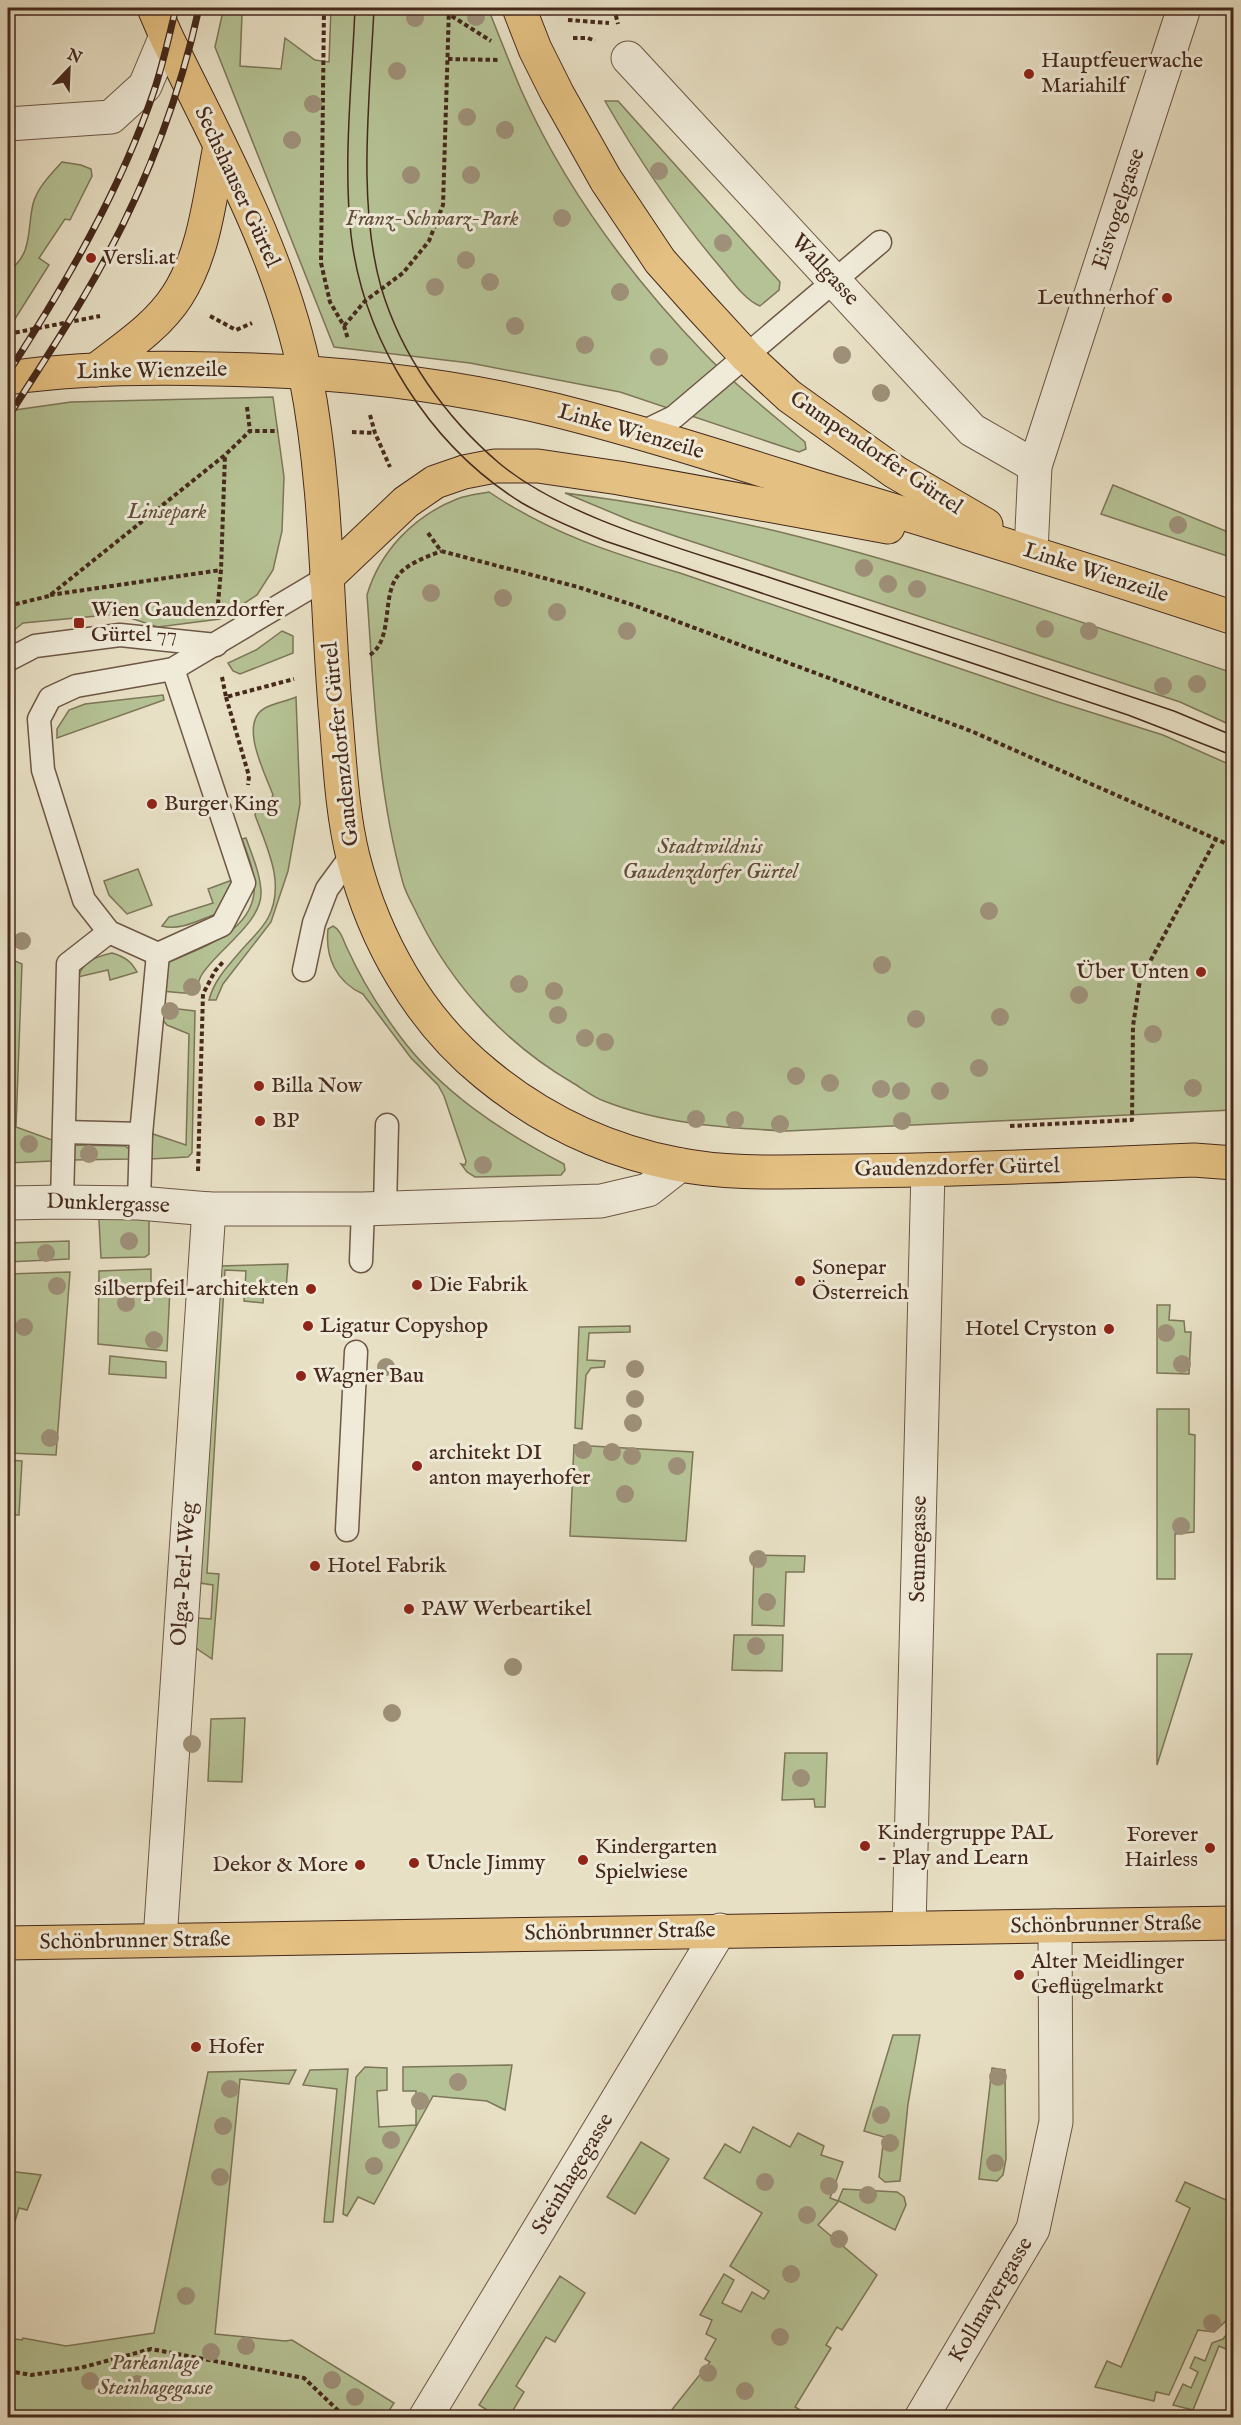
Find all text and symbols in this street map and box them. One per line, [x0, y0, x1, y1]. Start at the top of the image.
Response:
north arrow [39, 39, 99, 99]
text: N [63, 45, 85, 69]
place label: Hauptfeuerwache Mariahilf [1041, 47, 1203, 100]
marker: Hauptfeuerwache Mariahilf [1022, 67, 1036, 81]
street label: Sechshauser Gürtel [187, 102, 287, 272]
street label: Eisvogelgasse [1086, 145, 1152, 273]
park label: Franz-Schwarz-Park [346, 205, 519, 233]
street label: Wallgasse [785, 228, 865, 312]
place label: Versli.at [102, 244, 176, 272]
marker: Versli.at [84, 251, 98, 265]
place label: Leuthnerhof [1037, 284, 1159, 312]
marker: Leuthnerhof [1160, 291, 1174, 305]
street label: Linke Wienzeile [76, 356, 228, 386]
street label: Gumpendorfer Gürtel [784, 385, 968, 521]
street label: Linke Wienzeile [555, 398, 707, 466]
park label: Linsepark [126, 498, 207, 526]
street label: Linke Wienzeile [1020, 536, 1172, 610]
place label: Wien Gaudenzdorfer Gürtel 77 [91, 596, 284, 649]
marker: Wien Gaudenzdorfer Gürtel 77 [72, 616, 86, 630]
street label: Gaudenzdorfer Gürtel [316, 640, 366, 848]
place label: Burger King [164, 790, 279, 818]
marker: Burger King [145, 797, 159, 811]
park label: Stadtwildnis Gaudenzdorfer Gürtel [622, 833, 800, 886]
place label: Über Unten [1076, 958, 1189, 986]
marker: Über Unten [1194, 965, 1208, 979]
place label: Billa Now [271, 1072, 363, 1100]
marker: Billa Now [252, 1079, 266, 1093]
place label: BP [272, 1107, 299, 1135]
marker: BP [253, 1114, 267, 1128]
street label: Gaudenzdorfer Gürtel [854, 1152, 1060, 1184]
street label: Dunklergasse [46, 1188, 170, 1220]
place label: Sonepar Österreich [812, 1254, 909, 1307]
place label: Die Fabrik [429, 1271, 528, 1299]
marker: Sonepar Österreich [793, 1274, 807, 1288]
place label: silberpfeil-architekten [94, 1275, 299, 1303]
marker: Die Fabrik [410, 1278, 424, 1292]
marker: silberpfeil-architekten [304, 1282, 318, 1296]
place label: Ligatur Copyshop [320, 1312, 488, 1340]
place label: Hotel Cryston [965, 1315, 1097, 1343]
marker: Ligatur Copyshop [301, 1319, 315, 1333]
marker: Hotel Cryston [1102, 1322, 1116, 1336]
place label: Wagner Bau [313, 1362, 424, 1390]
marker: Wagner Bau [294, 1369, 308, 1383]
place label: architekt DI anton mayerhofer [429, 1439, 590, 1492]
marker: architekt DI anton mayerhofer [410, 1459, 424, 1473]
street label: Seumegasse [904, 1495, 934, 1603]
street label: Olga-Perl-Weg [165, 1500, 203, 1647]
place label: Hotel Fabrik [327, 1552, 447, 1580]
marker: Hotel Fabrik [308, 1559, 322, 1573]
place label: PAW Werbeartikel [421, 1595, 592, 1623]
marker: PAW Werbeartikel [402, 1602, 416, 1616]
place label: Kindergruppe PAL - Play and Learn [877, 1819, 1054, 1872]
place label: Forever Hairless [1124, 1821, 1198, 1874]
place label: Kindergarten Spielwiese [595, 1833, 718, 1886]
marker: Kindergruppe PAL - Play and Learn [858, 1839, 872, 1853]
marker: Forever Hairless [1203, 1841, 1217, 1855]
place label: Uncle Jimmy [426, 1849, 546, 1877]
place label: Dekor & More [212, 1851, 348, 1879]
marker: Kindergarten Spielwiese [576, 1853, 590, 1867]
marker: Uncle Jimmy [407, 1856, 421, 1870]
marker: Dekor & More [353, 1858, 367, 1872]
street label: Schönbrunner Straße [1010, 1909, 1202, 1941]
street label: Schönbrunner Straße [524, 1916, 716, 1948]
street label: Schönbrunner Straße [39, 1925, 231, 1957]
place label: Alter Meidlinger Geflügelmarkt [1030, 1948, 1184, 2001]
marker: Alter Meidlinger Geflügelmarkt [1012, 1968, 1026, 1982]
place label: Hofer [208, 2033, 264, 2061]
marker: Hofer [189, 2040, 203, 2054]
street label: Steinhagegasse [526, 2108, 620, 2240]
street label: Kollmayergasse [943, 2232, 1039, 2368]
park label: Parkanlage Steinhagegasse [97, 2349, 213, 2402]

